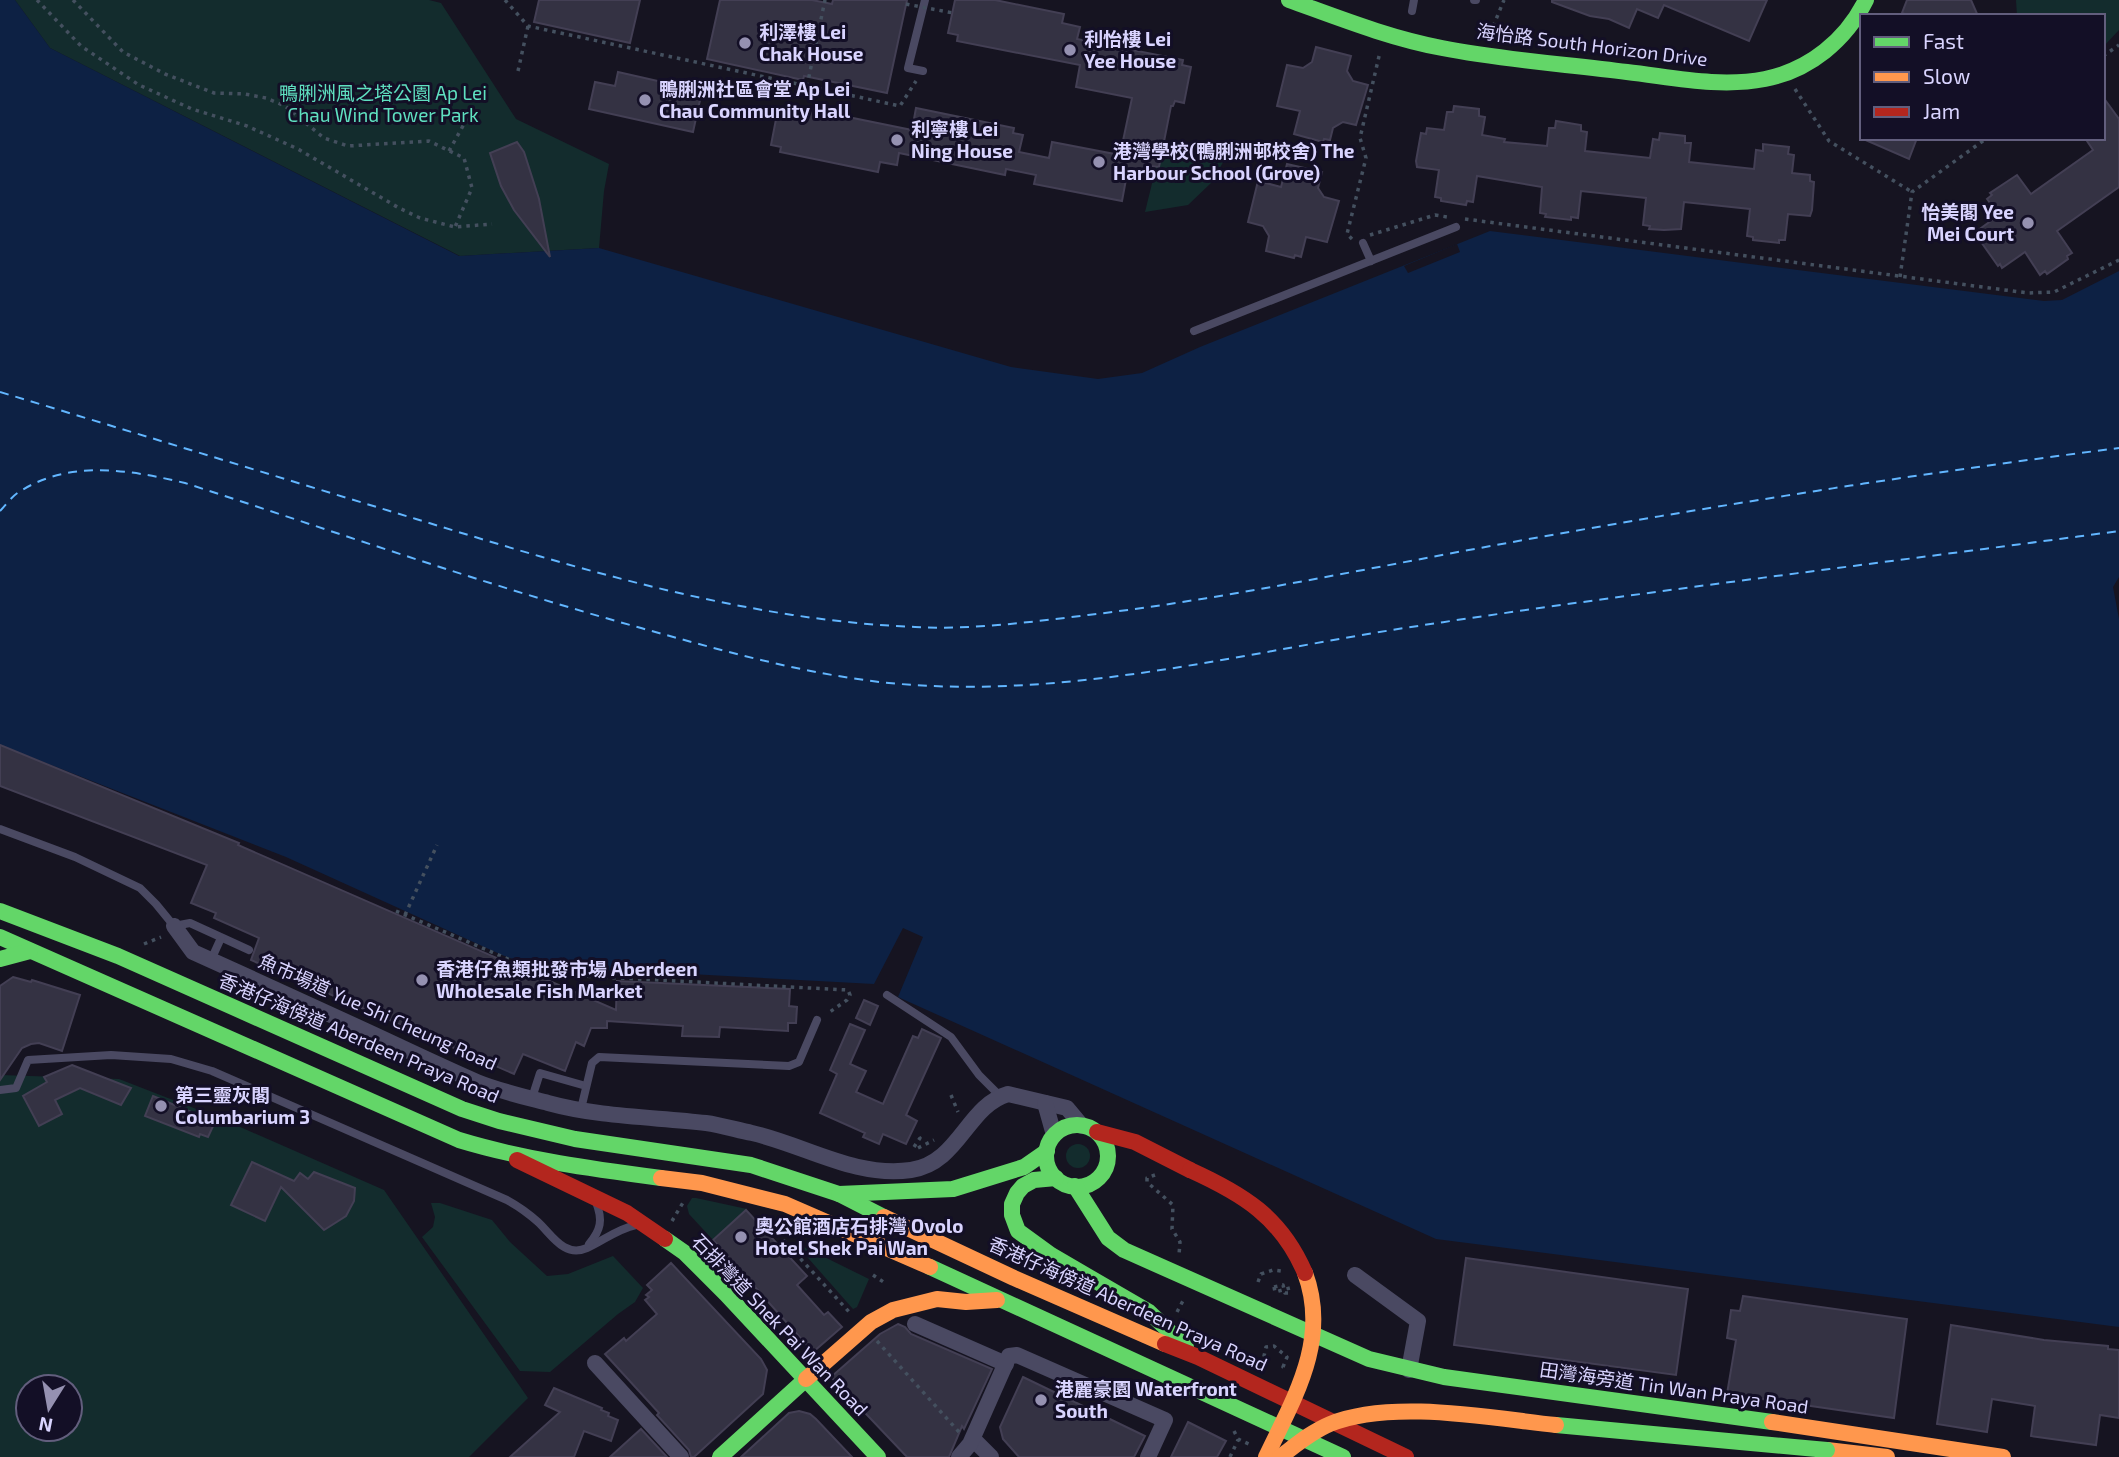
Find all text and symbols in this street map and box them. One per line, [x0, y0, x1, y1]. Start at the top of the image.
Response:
legend [1860, 14, 2105, 140]
street label: 海怡路 South Horizon Drive [1475, 19, 1709, 70]
place label: 利澤樓 Lei Chak House [759, 20, 864, 65]
place label: 利怡樓 Lei Yee House [1084, 27, 1176, 72]
text: Fast [1923, 28, 1964, 53]
marker: 利澤樓 Lei Chak House [737, 35, 753, 51]
marker: 利怡樓 Lei Yee House [1062, 42, 1078, 58]
text: Slow [1923, 63, 1970, 88]
place label: 鴨脷洲社區會堂 Ap Lei Chau Community Hall [659, 77, 851, 123]
park label: 鴨脷洲風之塔公園 Ap Lei Chau Wind Tower Park [279, 81, 487, 126]
marker: 鴨脷洲社區會堂 Ap Lei Chau Community Hall [637, 92, 653, 108]
text: Jam [1923, 98, 1960, 123]
place label: 利寧樓 Lei Ning House [911, 117, 1013, 162]
marker: 利寧樓 Lei Ning House [889, 132, 905, 148]
place label: 港灣學校(鴨脷洲邨校舍) The Harbour School (Grove) [1113, 139, 1355, 184]
marker: 港灣學校(鴨脷洲邨校舍) The Harbour School (Grove) [1091, 154, 1107, 170]
place label: 怡美閣 Yee Mei Court [1921, 200, 2014, 245]
marker: 怡美閣 Yee Mei Court [2020, 215, 2036, 231]
street label: 魚市場道 Yue Shi Cheung Road [255, 948, 501, 1075]
place label: 香港仔魚類批發市場 Aberdeen Wholesale Fish Market [436, 957, 698, 1002]
street label: 香港仔海傍道 Aberdeen Praya Road [215, 968, 503, 1107]
marker: 香港仔魚類批發市場 Aberdeen Wholesale Fish Market [414, 972, 430, 988]
place label: 第三靈灰閣 Columbarium 3 [175, 1083, 310, 1128]
marker: 第三靈灰閣 Columbarium 3 [153, 1098, 169, 1114]
place label: 奧公館酒店石排灣 Ovolo Hotel Shek Pai Wan [755, 1214, 963, 1259]
street label: 石排灣道 Shek Pai Wan Road [688, 1229, 873, 1420]
marker: 奧公館酒店石排灣 Ovolo Hotel Shek Pai Wan [733, 1229, 749, 1245]
street label: 香港仔海傍道 Aberdeen Praya Road [985, 1231, 1271, 1376]
street label: 田灣海旁道 Tin Wan Praya Road [1538, 1357, 1810, 1418]
north arrow [14, 1373, 84, 1443]
place label: 港麗豪園 Waterfront South [1055, 1377, 1237, 1422]
marker: 港麗豪園 Waterfront South [1033, 1392, 1049, 1408]
text: N [37, 1413, 55, 1438]

